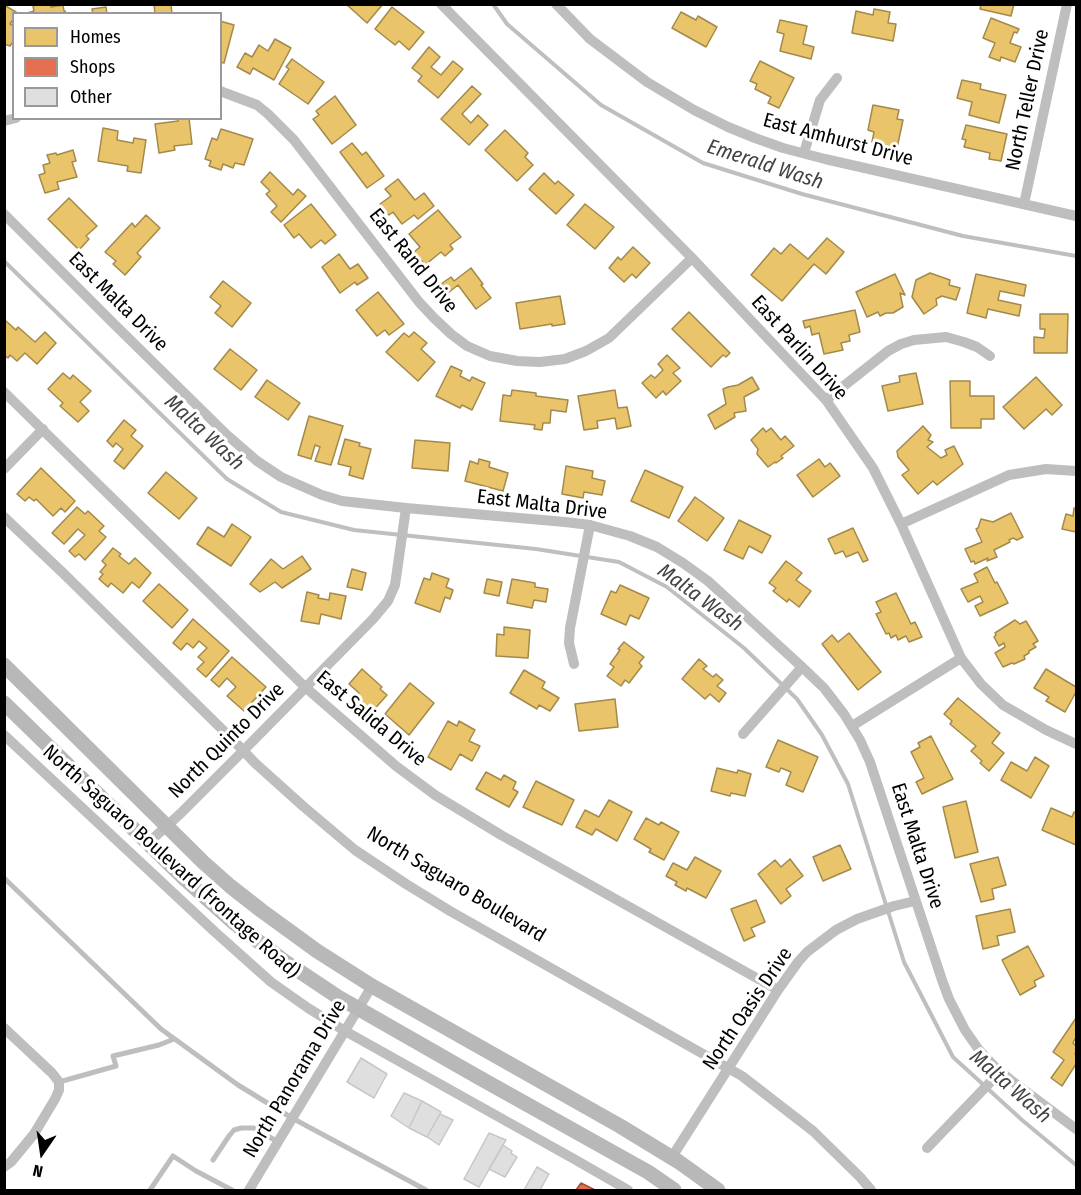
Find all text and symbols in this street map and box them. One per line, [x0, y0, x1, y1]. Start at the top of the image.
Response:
legend [12, 12, 222, 120]
text: Homes [70, 26, 121, 48]
street label: North Teller Drive [1001, 27, 1055, 173]
text: Shops [70, 56, 115, 78]
text: Other [70, 86, 112, 108]
street label: East Amhurst Drive [760, 108, 916, 172]
water label: Emerald Wash [704, 134, 826, 196]
street label: East Rand Drive [364, 204, 462, 318]
street label: East Malta Drive [63, 247, 173, 357]
street label: East Parlin Drive [746, 291, 852, 405]
water label: Malta Wash [159, 390, 249, 476]
street label: East Malta Drive [476, 485, 608, 525]
water label: Malta Wash [652, 559, 748, 637]
street label: East Salida Drive [311, 666, 431, 772]
street label: North Quinto Drive [164, 678, 290, 804]
street label: North Saguaro Boulevard (Frontage Road) [38, 740, 304, 984]
street label: East Malta Drive [885, 780, 949, 912]
street label: North Saguaro Boulevard [362, 822, 550, 948]
street label: North Oasis Drive [698, 943, 798, 1075]
street label: North Panorama Drive [238, 996, 352, 1162]
water label: Malta Wash [964, 1045, 1056, 1129]
north arrow [12, 1123, 72, 1183]
text: N [31, 1161, 45, 1181]

